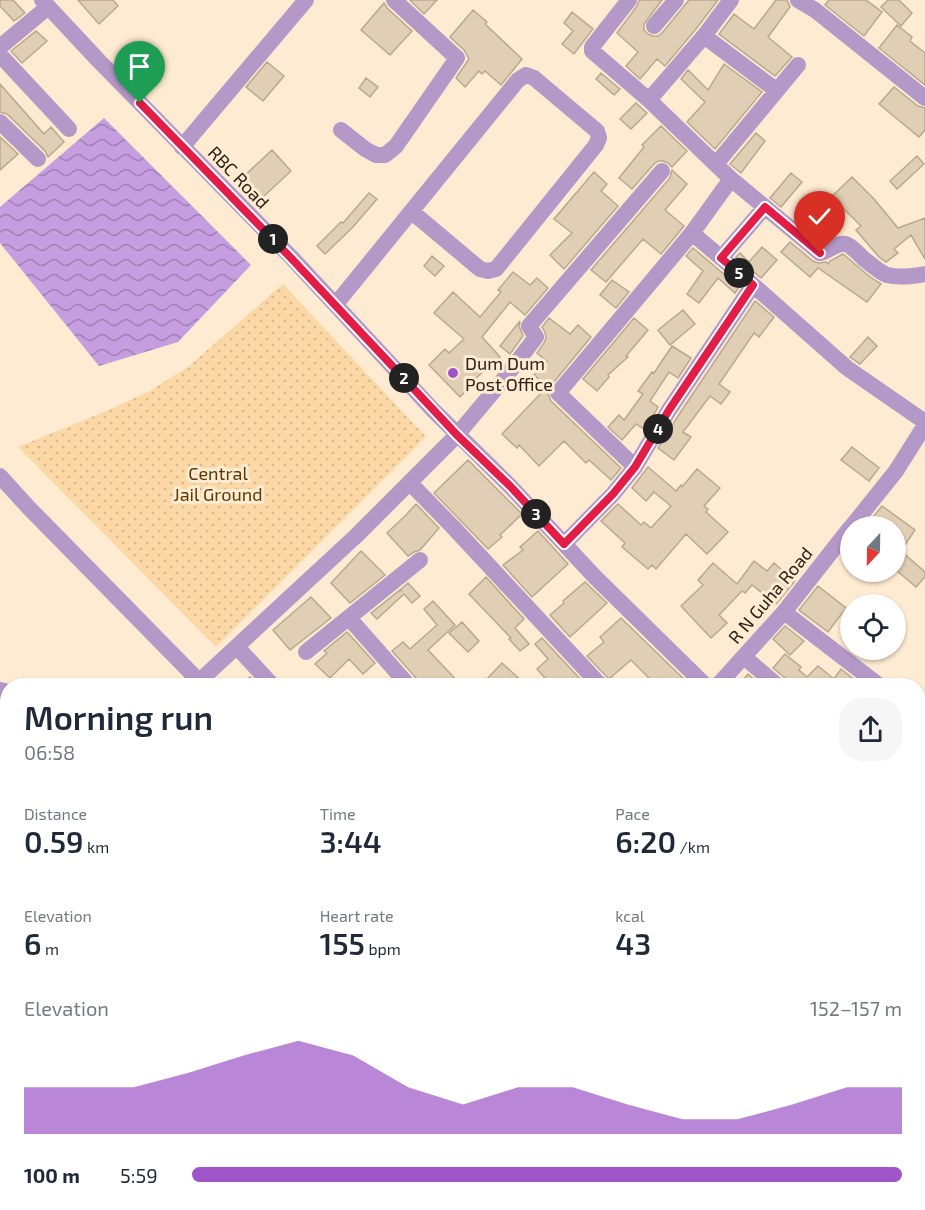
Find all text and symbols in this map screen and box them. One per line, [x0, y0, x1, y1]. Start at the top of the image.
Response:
pin [114, 41, 165, 103]
icon: arrive [123, 50, 156, 83]
street label: RBC Road [204, 141, 274, 213]
pin [794, 191, 845, 253]
icon: check [803, 200, 836, 233]
pin: 1 [258, 224, 288, 254]
text: 1 [270, 229, 276, 248]
pin: 5 [724, 258, 754, 288]
text: 5 [735, 263, 743, 282]
place label: Dum Dum Post Office [465, 352, 553, 395]
pin: 2 [389, 363, 419, 393]
marker: Dum Dum Post Office [446, 366, 460, 380]
text: 2 [399, 368, 409, 387]
pin: 4 [643, 414, 673, 444]
text: 4 [653, 419, 663, 438]
park label: Central Jail Ground [174, 462, 262, 505]
pin: 3 [521, 499, 551, 529]
text: 3 [531, 504, 541, 523]
north arrow [840, 516, 906, 582]
map controls [840, 516, 906, 660]
street label: R N Guha Road [723, 542, 817, 648]
button: locate [840, 594, 906, 660]
text: Morning run [24, 697, 213, 737]
button: share [839, 698, 902, 761]
text: 06:58 [24, 740, 75, 764]
text: Distance [24, 804, 87, 823]
text: Time [320, 804, 356, 823]
text: Pace [615, 804, 650, 823]
text: 0.59 [24, 823, 84, 859]
text: 3:44 [320, 823, 382, 859]
text: 6:20 [615, 823, 676, 859]
text: km [84, 837, 109, 856]
text: /km [676, 837, 710, 856]
text: Elevation [24, 906, 92, 925]
text: Heart rate [320, 906, 394, 925]
text: kcal [615, 906, 645, 925]
text: 6 [24, 925, 41, 961]
text: 155 [320, 925, 365, 961]
text: 43 [615, 925, 651, 961]
text: m [41, 939, 59, 958]
text: bpm [365, 939, 401, 958]
text: Elevation [24, 996, 109, 1020]
text: 152–157 m [810, 996, 902, 1020]
text: 100 m [24, 1163, 80, 1187]
text: 5:59 [120, 1163, 158, 1187]

